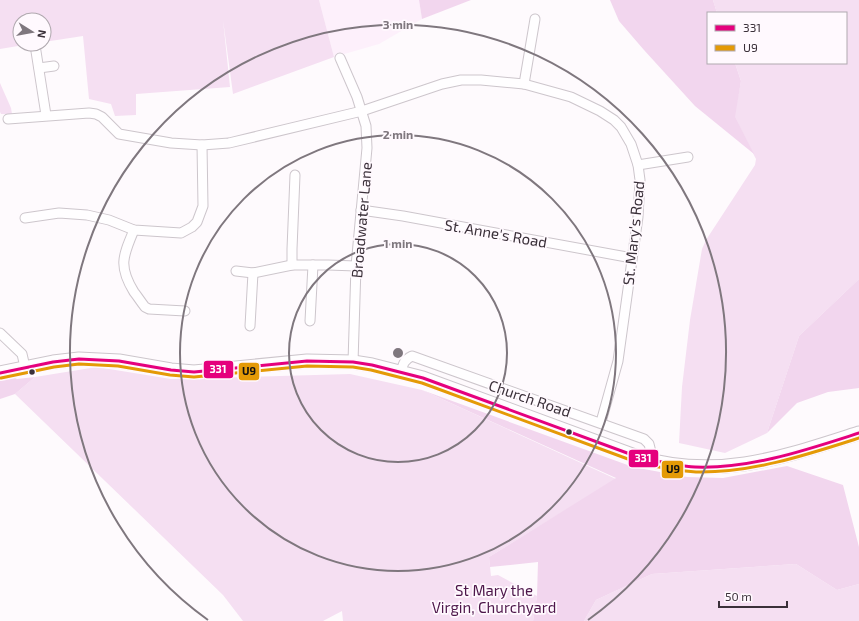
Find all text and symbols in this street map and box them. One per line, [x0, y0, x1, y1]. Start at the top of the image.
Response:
north arrow [12, 12, 52, 52]
legend [707, 12, 847, 64]
text: 3 min [383, 17, 413, 31]
text: 331 [743, 20, 761, 34]
text: N [35, 29, 49, 39]
text: U9 [743, 40, 758, 54]
text: 2 min [383, 127, 413, 141]
street label: Broadwater Lane [347, 161, 375, 279]
street label: St. Mary's Road [619, 180, 647, 286]
street label: St. Anne's Road [443, 215, 549, 251]
text: 1 min [384, 236, 412, 250]
centre of rings [391, 346, 405, 360]
line badge: 331 [203, 360, 234, 379]
text: 331 [209, 362, 227, 375]
line badge: U9 [238, 362, 260, 381]
text: U9 [242, 364, 256, 377]
unlabelled marker [27, 367, 37, 377]
street label: Church Road [487, 376, 573, 420]
unlabelled marker [564, 427, 574, 437]
line badge: 331 [628, 449, 659, 468]
text: 331 [634, 451, 652, 464]
line badge: U9 [661, 460, 684, 479]
text: U9 [666, 462, 680, 475]
park label: St Mary the Virgin, Churchyard [432, 581, 556, 616]
scale bar [719, 583, 787, 609]
text: 50 m [725, 589, 752, 603]

